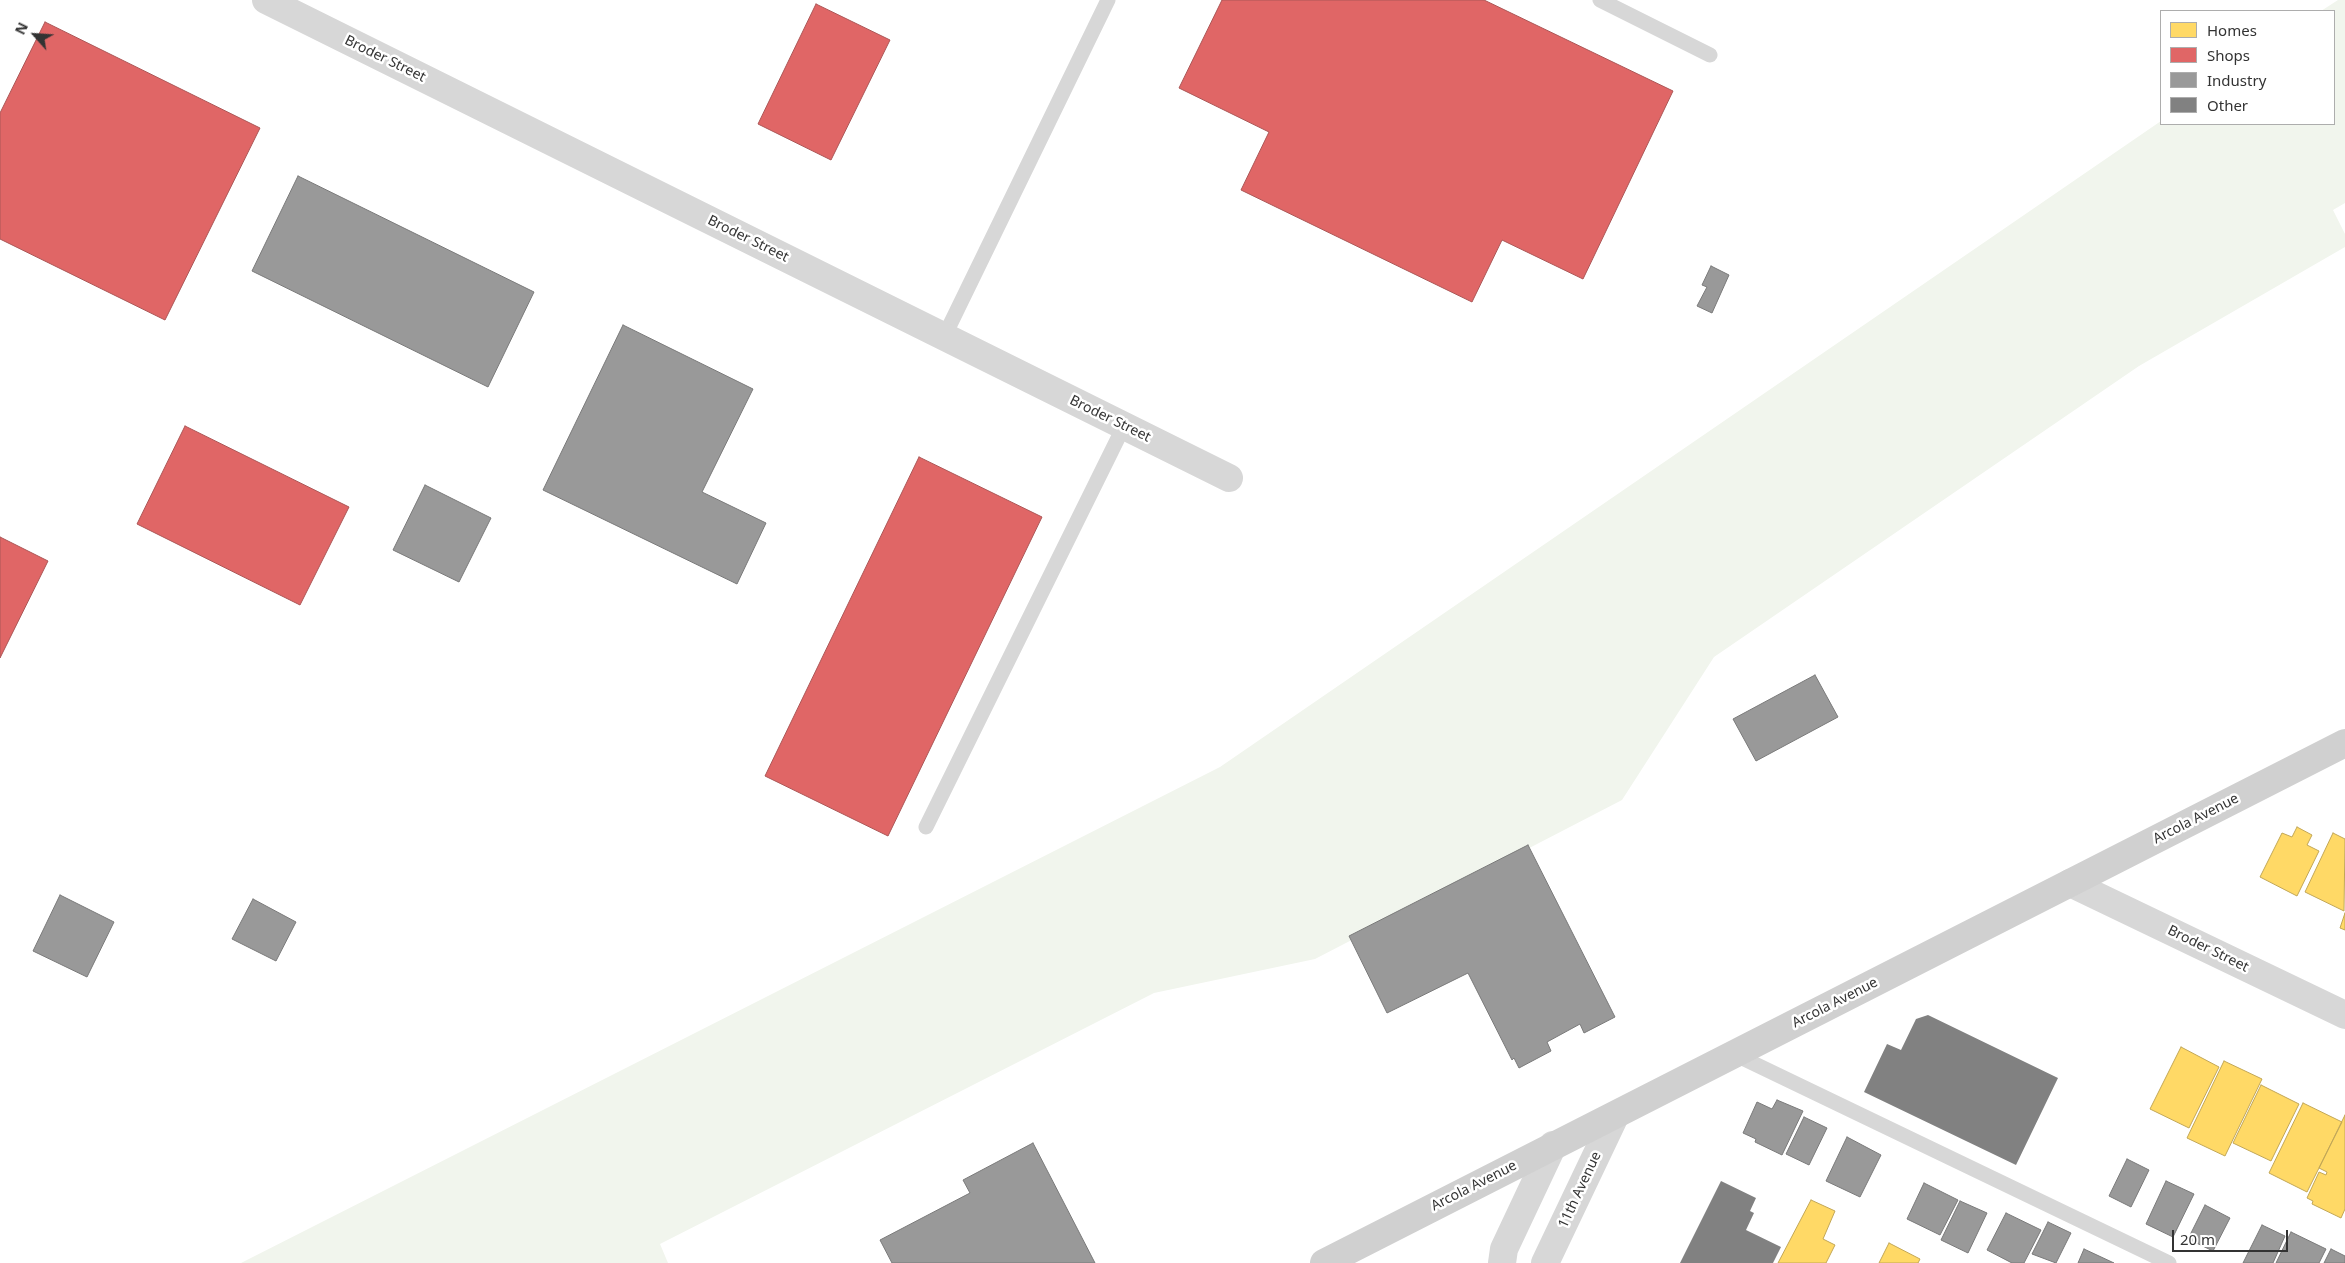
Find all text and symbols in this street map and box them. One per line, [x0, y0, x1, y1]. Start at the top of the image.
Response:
north arrow [10, 10, 60, 60]
legend [2160, 10, 2335, 125]
text: N [10, 19, 32, 37]
text: Homes [2207, 20, 2257, 40]
street label: Broder Street [342, 32, 428, 86]
text: Shops [2207, 45, 2250, 65]
text: Industry [2207, 70, 2266, 90]
text: Other [2207, 95, 2248, 115]
street label: Broder Street [705, 212, 791, 266]
street label: Broder Street [1067, 392, 1153, 446]
street label: Arcola Avenue [2150, 790, 2242, 848]
street label: Broder Street [2165, 922, 2251, 976]
street label: Arcola Avenue [1789, 974, 1881, 1032]
street label: 11th Avenue [1555, 1149, 1605, 1231]
street label: Arcola Avenue [1428, 1157, 1520, 1215]
scale bar [2175, 1220, 2291, 1252]
text: 20 m [2180, 1229, 2215, 1249]

